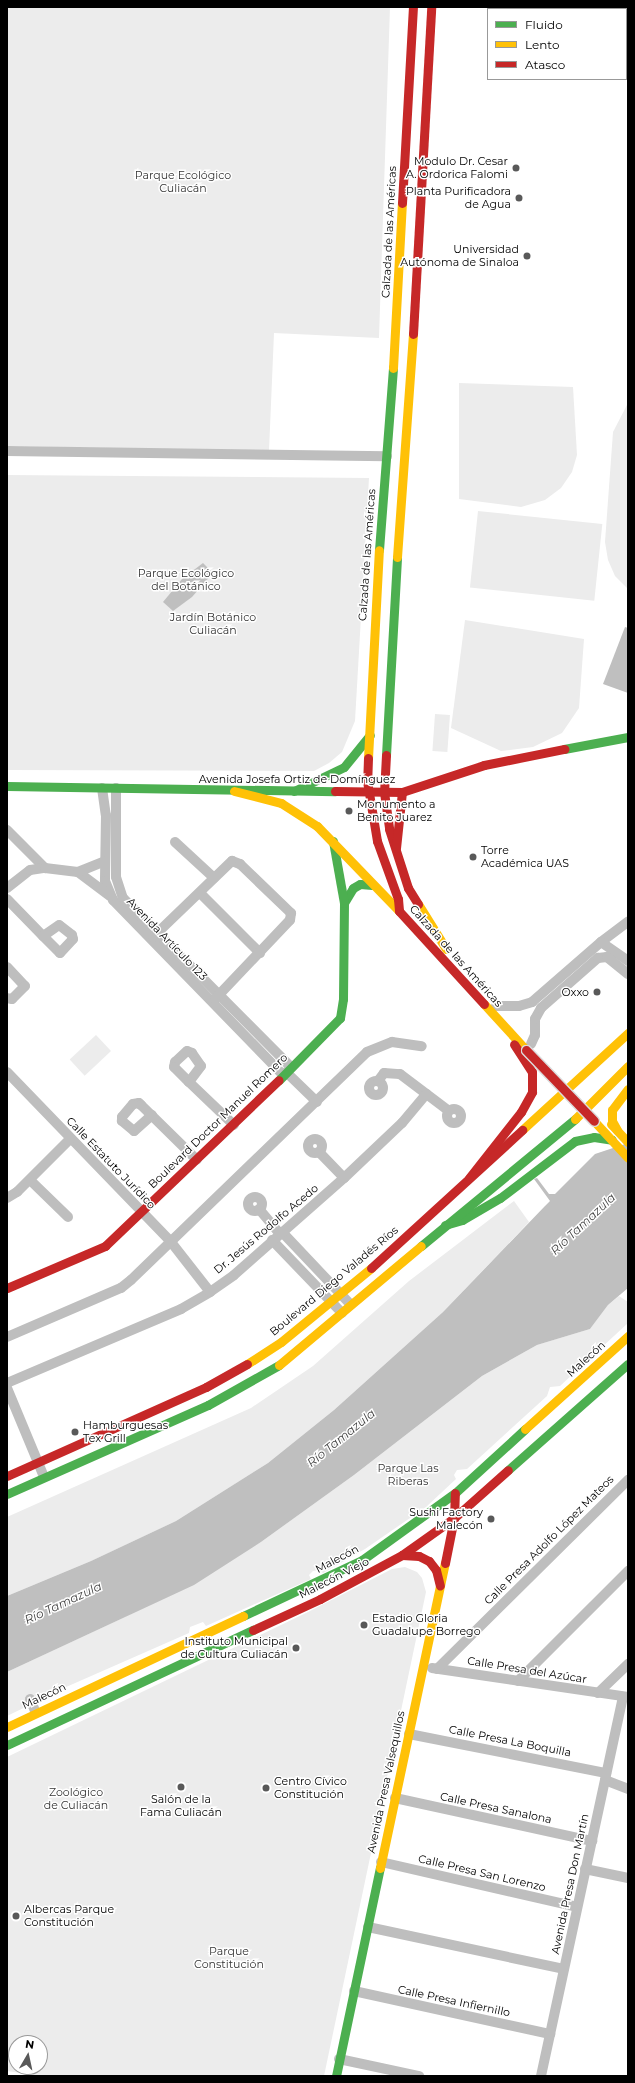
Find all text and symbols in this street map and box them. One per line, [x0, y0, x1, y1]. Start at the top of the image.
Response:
legend [487, 8, 627, 80]
text: Fluido [525, 17, 563, 32]
text: Lento [525, 37, 560, 52]
text: Atasco [525, 57, 565, 72]
place label: Modulo Dr. Cesar A. Ordorica Falomi [406, 155, 508, 181]
marker: Modulo Dr. Cesar A. Ordorica Falomi [511, 163, 521, 173]
street label: Calzada de las Américas [379, 166, 399, 298]
park label: Parque Ecológico Culiacán [135, 169, 231, 195]
place label: Planta Purificadora de Agua [406, 185, 511, 211]
marker: Planta Purificadora de Agua [514, 193, 524, 203]
place label: Universidad Autónoma de Sinaloa [400, 243, 519, 269]
marker: Universidad Autónoma de Sinaloa [522, 251, 532, 261]
street label: Calzada de las Américas [356, 489, 378, 621]
park label: Parque Ecológico del Botánico [138, 567, 234, 593]
park label: Jardín Botánico Culiacán [170, 611, 256, 637]
street label: Avenida Josefa Ortiz de Domínguez [199, 772, 395, 786]
place label: Monumento a Benito Juarez [357, 798, 436, 824]
marker: Monumento a Benito Juarez [344, 806, 354, 816]
place label: Torre Académica UAS [481, 844, 569, 870]
marker: Torre Académica UAS [468, 852, 478, 862]
street label: Avenida Artículo 123 [124, 895, 210, 983]
street label: Calzada de las Américas [407, 902, 505, 1010]
place label: Oxxo [561, 985, 589, 999]
marker: Oxxo [592, 987, 602, 997]
street label: Boulevard Doctor Manuel Romero [146, 1051, 290, 1191]
street label: Calle Estatuto Jurídico [64, 1114, 158, 1212]
street label: Dr. Jesús Rodolfo Acedo [211, 1181, 321, 1277]
water label: Río Tamazula [548, 1190, 618, 1258]
street label: Boulevard Diego Valadés Ríos [267, 1223, 401, 1339]
street label: Malecón [564, 1338, 608, 1380]
water label: Río Tamazula [304, 1406, 378, 1470]
place label: Hamburguesas Tex Grill [83, 1419, 168, 1445]
marker: Hamburguesas Tex Grill [70, 1427, 80, 1437]
park label: Parque Las Riberas [377, 1462, 439, 1488]
street label: Calle Presa Adolfo López Mateos [482, 1473, 616, 1607]
place label: Sushi Factory Malecón [409, 1506, 483, 1532]
marker: Sushi Factory Malecón [486, 1514, 496, 1524]
street label: Malecón [313, 1542, 361, 1576]
street label: Malecón Viejo [297, 1555, 371, 1601]
water label: Río Tamazula [22, 1579, 104, 1627]
place label: Estadio Gloria Guadalupe Borrego [372, 1612, 481, 1638]
marker: Estadio Gloria Guadalupe Borrego [359, 1620, 369, 1630]
place label: Instituto Municipal de Cultura Culiacán [180, 1635, 288, 1661]
marker: Instituto Municipal de Cultura Culiacán [291, 1643, 301, 1653]
street label: Calle Presa del Azúcar [466, 1654, 588, 1686]
street label: Malecón [20, 1680, 68, 1712]
street label: Avenida Presa Valsequillos [364, 1710, 408, 1854]
street label: Calle Presa La Boquilla [448, 1723, 572, 1759]
place label: Centro Cívico Constitución [274, 1775, 347, 1801]
marker: Salón de la Fama Culiacán [176, 1782, 186, 1792]
marker: Centro Cívico Constitución [261, 1783, 271, 1793]
park label: Zoológico de Culiacán [44, 1786, 108, 1812]
street label: Calle Presa Sanalona [439, 1790, 553, 1826]
place label: Salón de la Fama Culiacán [140, 1793, 222, 1819]
street label: Avenida Presa Don Martín [549, 1813, 591, 1955]
street label: Calle Presa San Lorenzo [417, 1852, 547, 1894]
place label: Albercas Parque Constitución [24, 1903, 114, 1929]
marker: Albercas Parque Constitución [11, 1911, 21, 1921]
park label: Parque Constitución [194, 1945, 264, 1971]
street label: Calle Presa Infiernillo [397, 1983, 511, 2019]
north arrow [8, 2035, 48, 2075]
text: N [24, 2037, 35, 2052]

